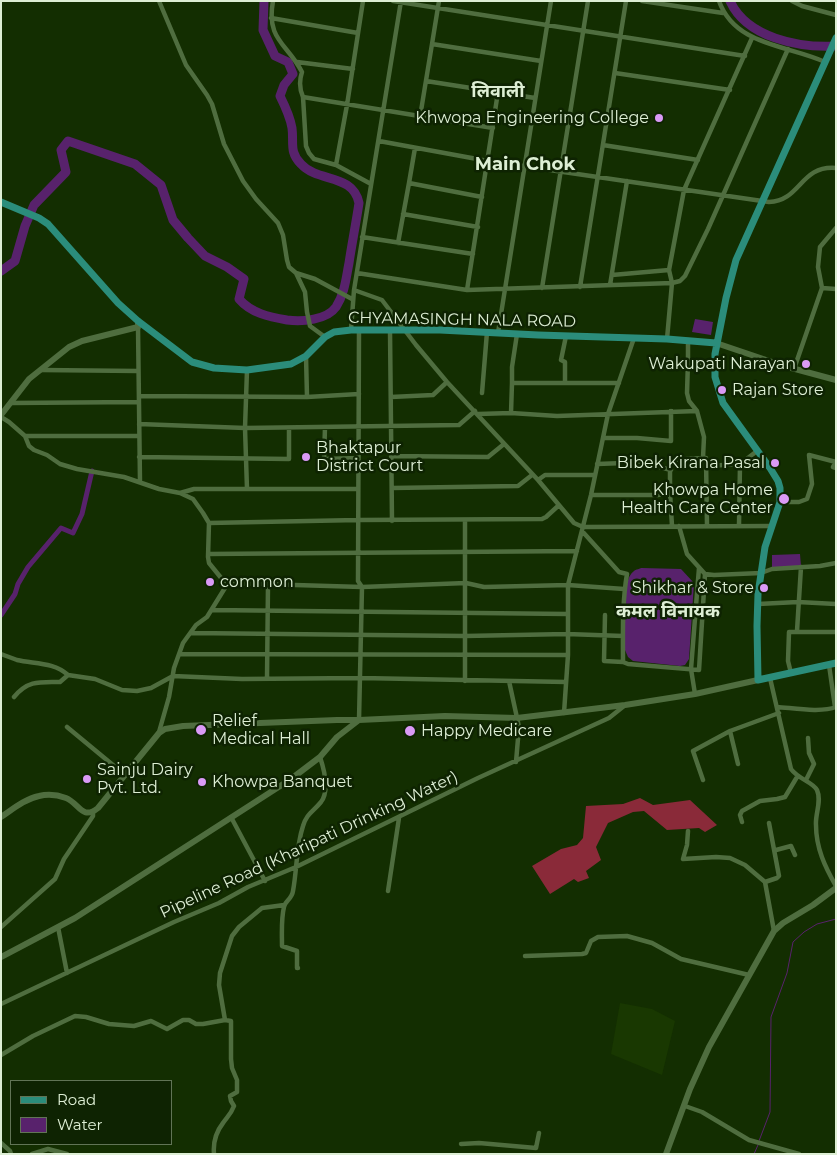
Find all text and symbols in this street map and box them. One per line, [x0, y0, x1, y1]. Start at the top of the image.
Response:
district label: लिवाली [471, 81, 525, 103]
place label: Khwopa Engineering College [415, 108, 649, 128]
marker: Khwopa Engineering College [653, 112, 665, 124]
district label: Main Chok [475, 154, 575, 176]
street label: CHYAMASINGH NALA ROAD [348, 308, 576, 332]
place label: Wakupati Narayan [648, 354, 796, 374]
marker: Wakupati Narayan [800, 358, 812, 370]
place label: Rajan Store [732, 380, 824, 400]
marker: Rajan Store [716, 384, 728, 396]
place label: Bhaktapur District Court [316, 438, 423, 476]
marker: Bhaktapur District Court [300, 451, 312, 463]
place label: Bibek Kirana Pasal [617, 453, 765, 473]
marker: Bibek Kirana Pasal [769, 457, 781, 469]
place label: Khowpa Home Health Care Center [621, 480, 773, 518]
marker: Khowpa Home Health Care Center [777, 492, 791, 506]
place label: common [220, 572, 294, 592]
marker: common [204, 576, 216, 588]
place label: Shikhar & Store [632, 578, 754, 598]
marker: Shikhar & Store [758, 582, 770, 594]
district label: कमल विनायक [616, 601, 720, 623]
place label: Relief Medical Hall [212, 711, 310, 749]
place label: Happy Medicare [421, 721, 552, 741]
marker: Relief Medical Hall [194, 723, 208, 737]
marker: Happy Medicare [403, 724, 417, 738]
place label: Sainju Dairy Pvt. Ltd. [97, 760, 193, 798]
street label: Pipeline Road (Kharipati Drinking Water) [157, 767, 461, 923]
place label: Khowpa Banquet [212, 772, 353, 792]
marker: Sainju Dairy Pvt. Ltd. [81, 773, 93, 785]
marker: Khowpa Banquet [196, 776, 208, 788]
legend [10, 1080, 172, 1145]
text: Road [57, 1090, 96, 1109]
text: Water [57, 1115, 103, 1134]

